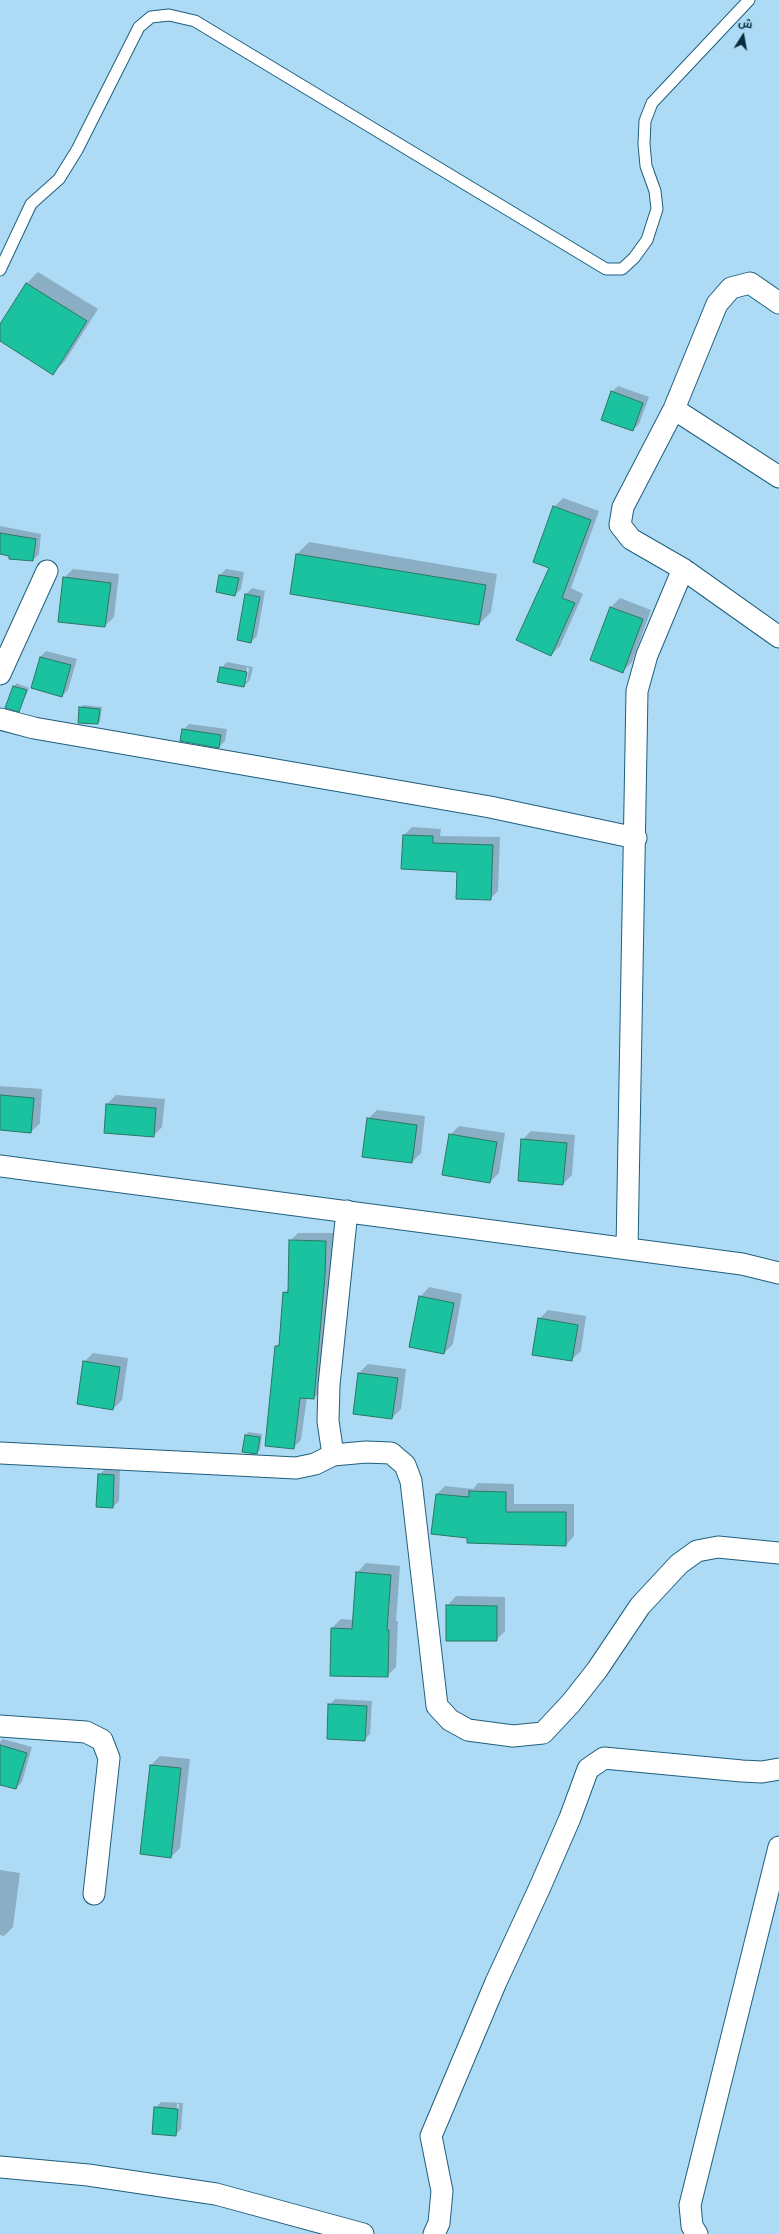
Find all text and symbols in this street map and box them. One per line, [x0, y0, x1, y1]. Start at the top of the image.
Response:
north arrow [723, 16, 763, 56]
text: ش [737, 16, 754, 31]

